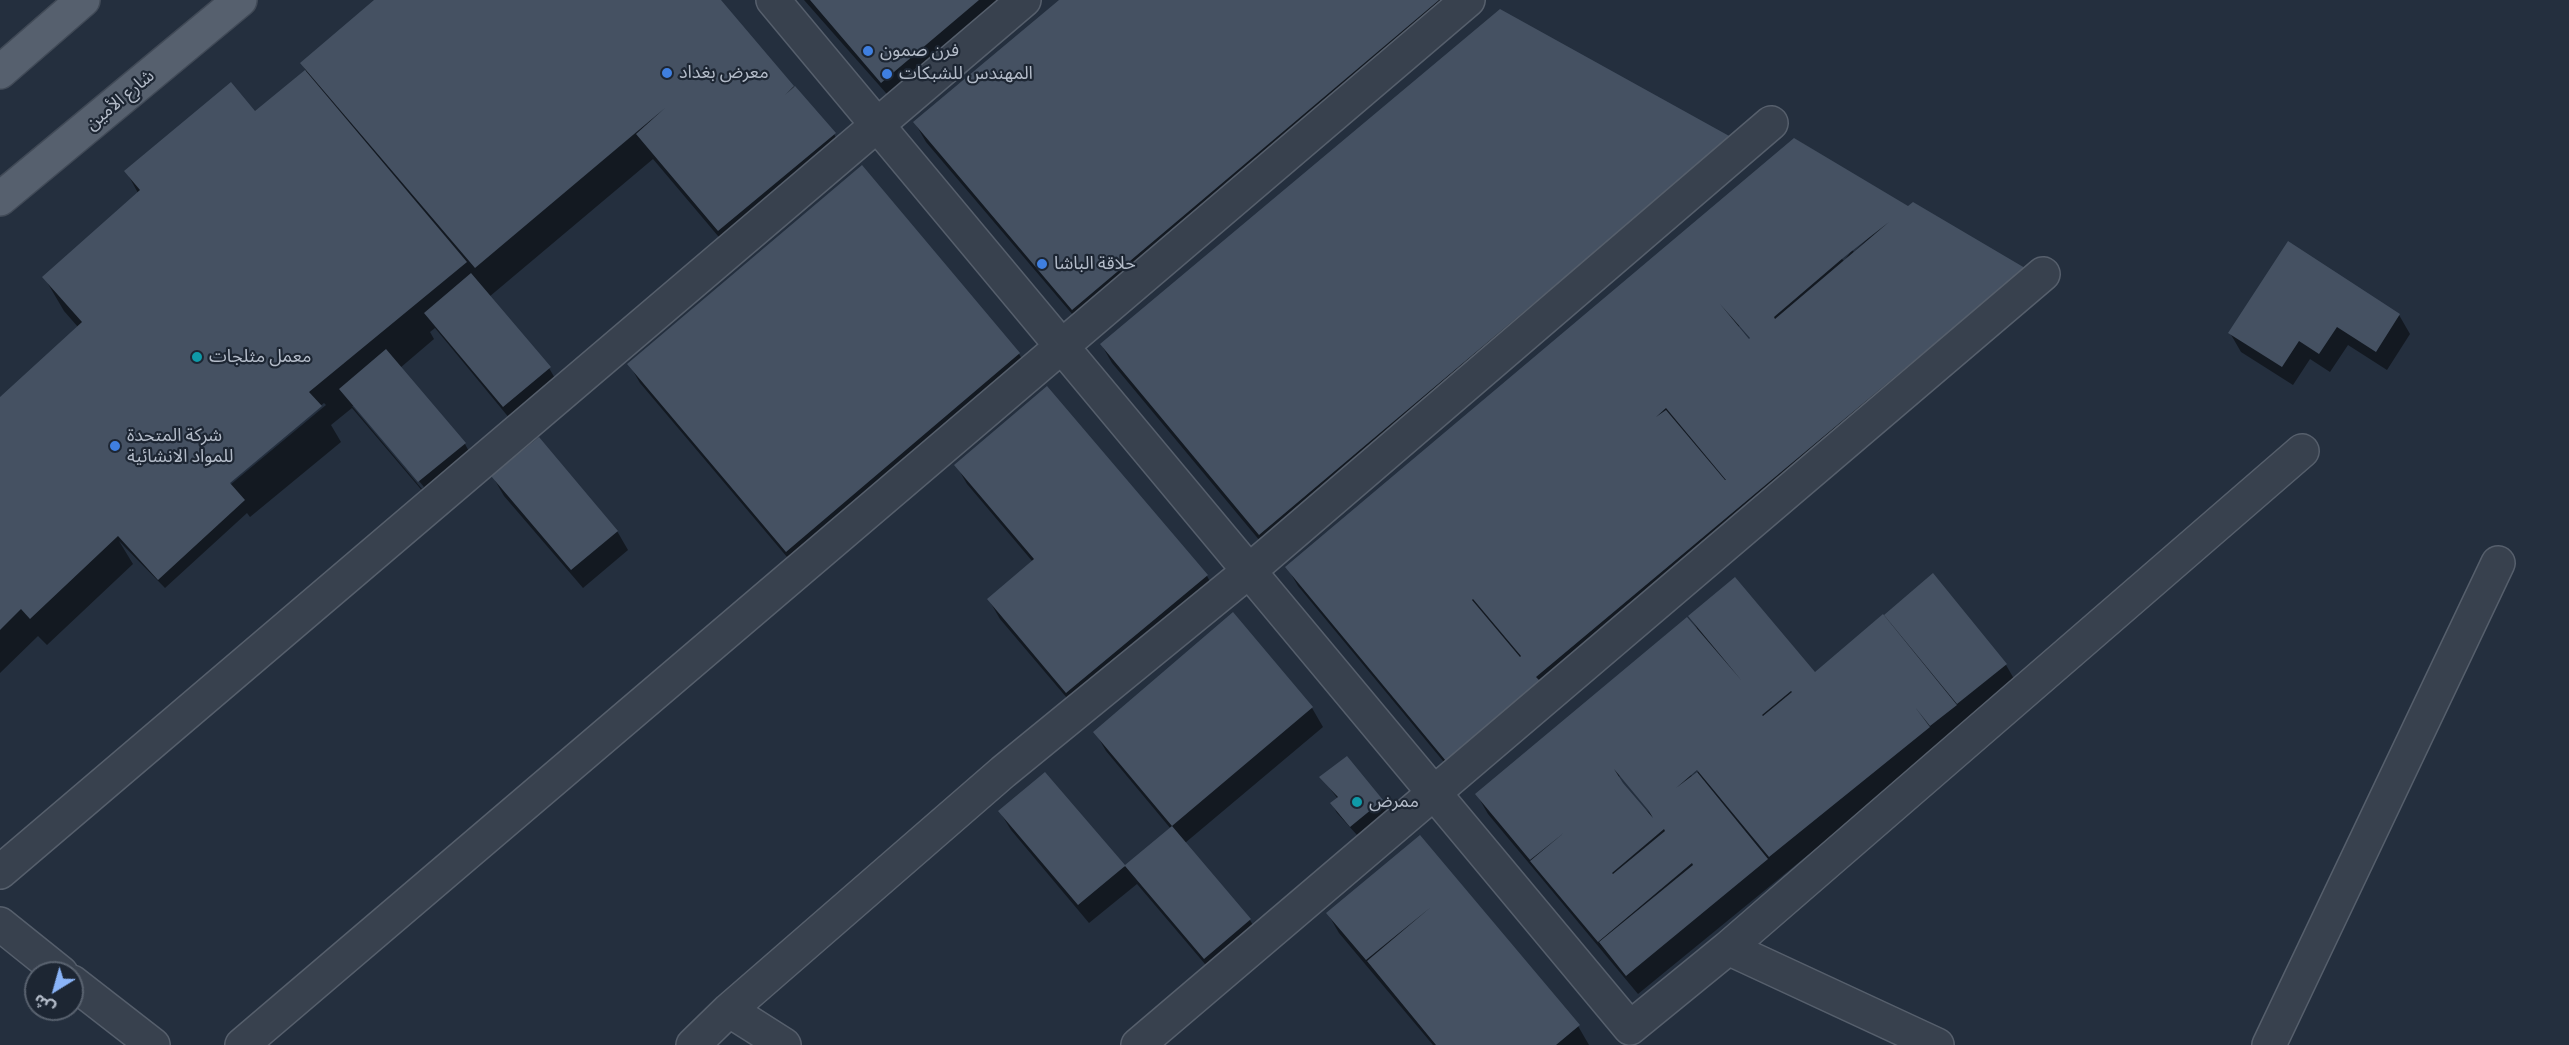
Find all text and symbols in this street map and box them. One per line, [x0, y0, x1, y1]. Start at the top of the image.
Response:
place label: فرن صمون [880, 40, 959, 62]
marker: فرن صمون [861, 44, 875, 58]
place label: معرض بغداد [679, 62, 769, 84]
place label: المهندس للشبكات [899, 63, 1033, 85]
street label: شارع الأمين [81, 65, 159, 135]
marker: معرض بغداد [660, 66, 674, 80]
marker: المهندس للشبكات [880, 67, 894, 81]
place label: حلاقة الباشا [1054, 253, 1136, 275]
marker: حلاقة الباشا [1035, 257, 1049, 271]
place label: معمل مثلجات [209, 346, 312, 368]
marker: معمل مثلجات [190, 350, 204, 364]
place label: شركة المتحدة للمواد الانشائية [127, 425, 233, 468]
marker: شركة المتحدة للمواد الانشائية [108, 439, 122, 453]
place label: ممرض [1369, 791, 1419, 813]
marker: ممرض [1350, 795, 1364, 809]
north arrow [24, 961, 84, 1021]
text: ش [30, 990, 59, 1018]

